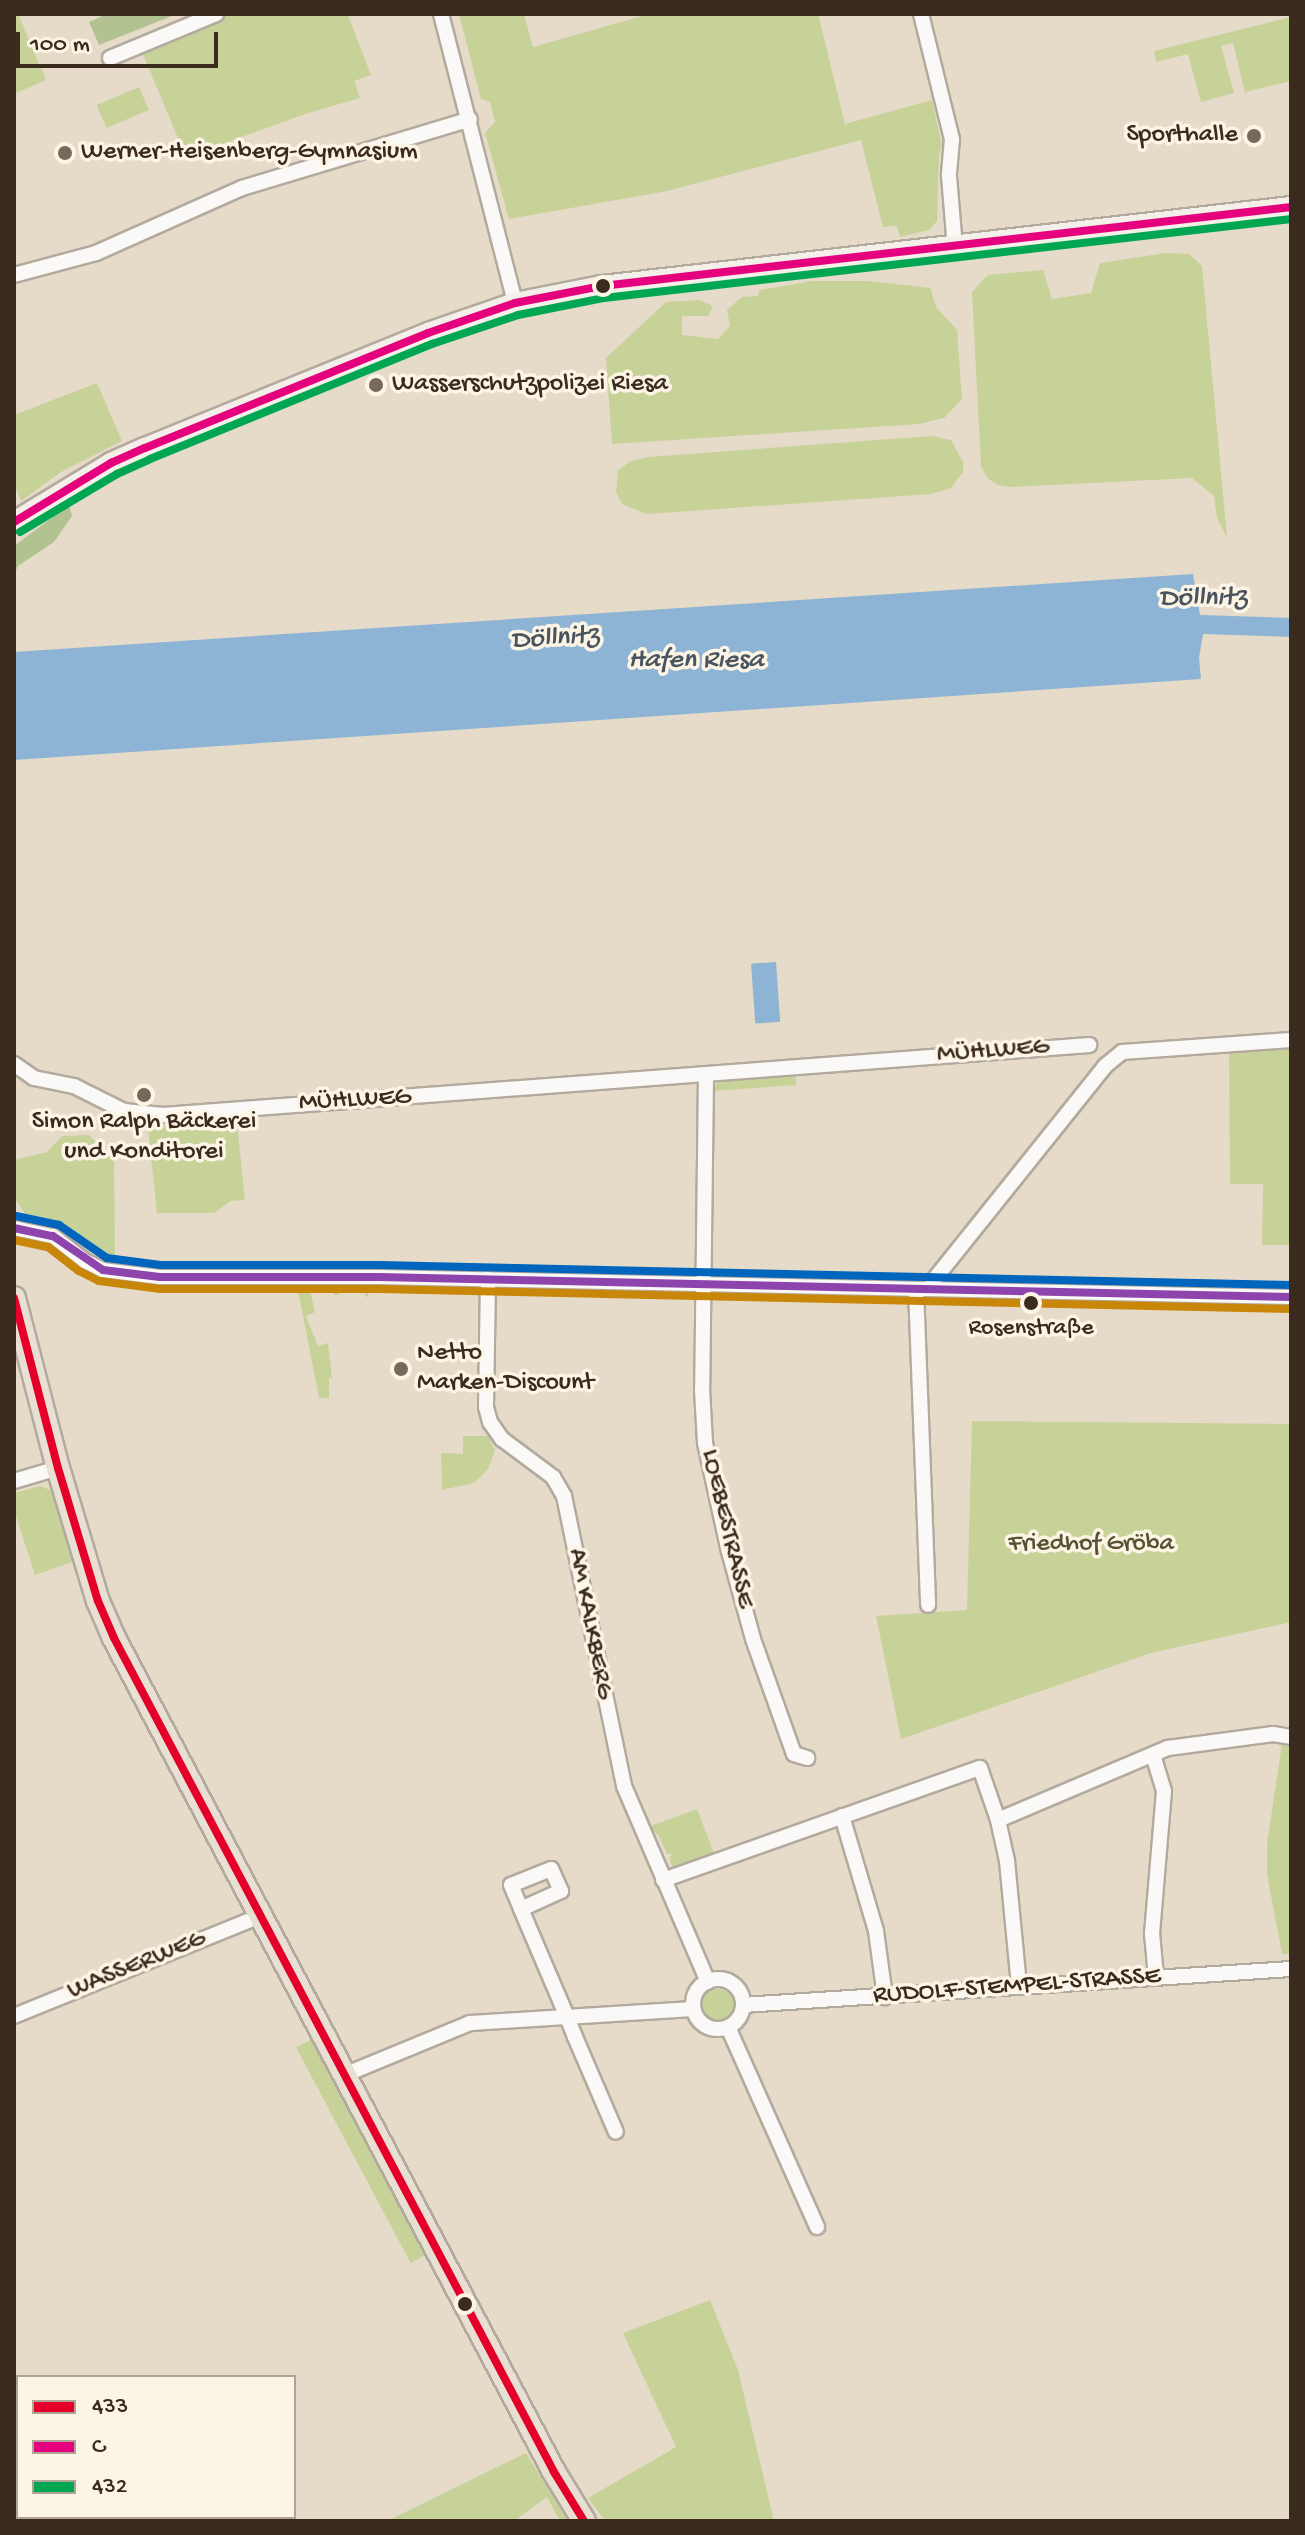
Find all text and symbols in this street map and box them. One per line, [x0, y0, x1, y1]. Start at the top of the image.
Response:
scale bar [20, 16, 222, 66]
text: 100 m [30, 31, 90, 60]
place label: Sporthalle [1127, 120, 1238, 152]
marker: Sporthalle [1245, 127, 1263, 145]
place label: Werner-Heisenberg-Gymnasium [81, 137, 418, 169]
marker: Werner-Heisenberg-Gymnasium [56, 144, 74, 162]
unlabelled marker [595, 278, 611, 294]
place label: Wasserschutzpolizei Riesa [392, 369, 668, 401]
marker: Wasserschutzpolizei Riesa [367, 376, 385, 394]
water label: Döllnitz [1159, 581, 1247, 617]
water label: Döllnitz [510, 619, 600, 659]
water label: Hafen Riesa [628, 644, 764, 678]
street label: MÜHLWEG [936, 1033, 1050, 1071]
street label: MÜHLWEG [298, 1082, 412, 1120]
marker: Simon Ralph Bäckerei und Konditorei [135, 1086, 153, 1104]
place label: Simon Ralph Bäckerei und Konditorei [32, 1107, 256, 1168]
marker: Rosenstraße [1023, 1295, 1039, 1311]
place label: Rosenstraße [968, 1315, 1094, 1343]
place label: Netto Marken-Discount [417, 1338, 594, 1400]
marker: Netto Marken-Discount [392, 1360, 410, 1378]
street label: LOEBESTRASSE [693, 1446, 759, 1612]
park label: Friedhof Gröba [1008, 1529, 1174, 1561]
street label: AM KALKBERG [559, 1546, 619, 1702]
street label: WASSERWEG [63, 1924, 211, 2008]
street label: RUDOLF-STEMPEL-STRASSE [872, 1961, 1162, 2013]
unlabelled marker [457, 2296, 473, 2312]
legend [16, 2375, 296, 2519]
text: 433 [92, 2393, 128, 2422]
text: C [92, 2433, 105, 2462]
text: 432 [92, 2473, 128, 2502]

